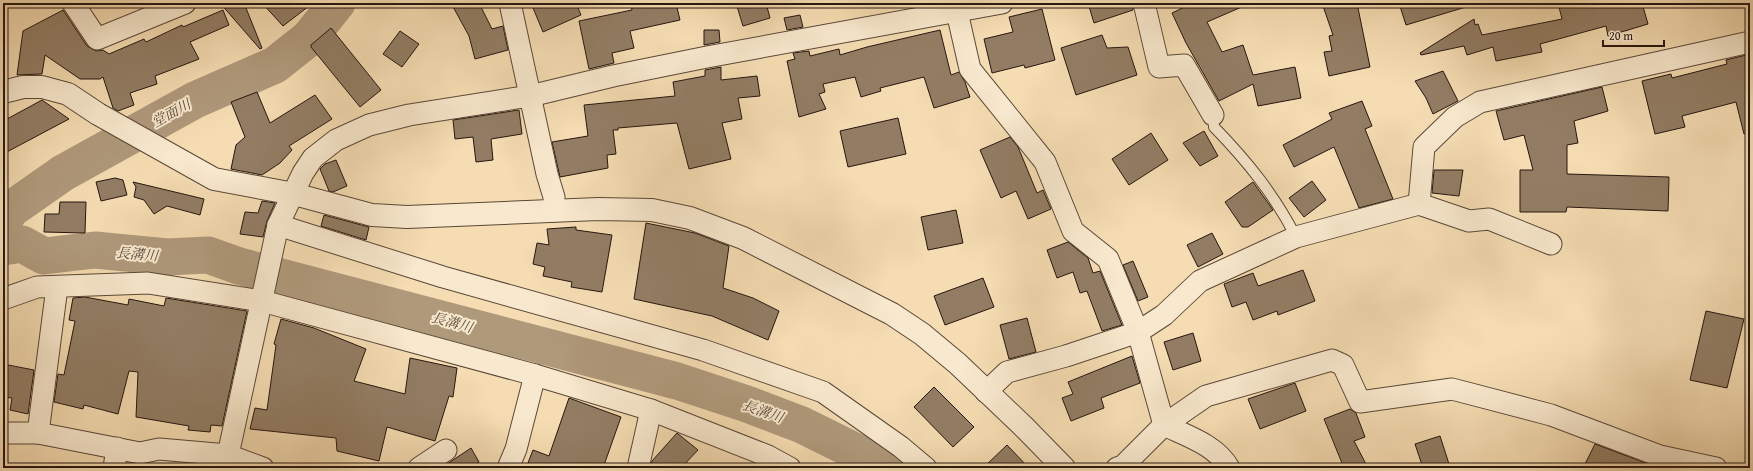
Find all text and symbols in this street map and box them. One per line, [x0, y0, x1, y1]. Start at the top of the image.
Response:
scale bar [1603, 22, 1664, 48]
text: 20 m [1609, 27, 1633, 44]
water label: 堂面川 [148, 93, 196, 132]
water label: 長溝川 [115, 242, 161, 266]
water label: 長溝川 [429, 307, 477, 338]
water label: 長溝川 [740, 395, 788, 428]

